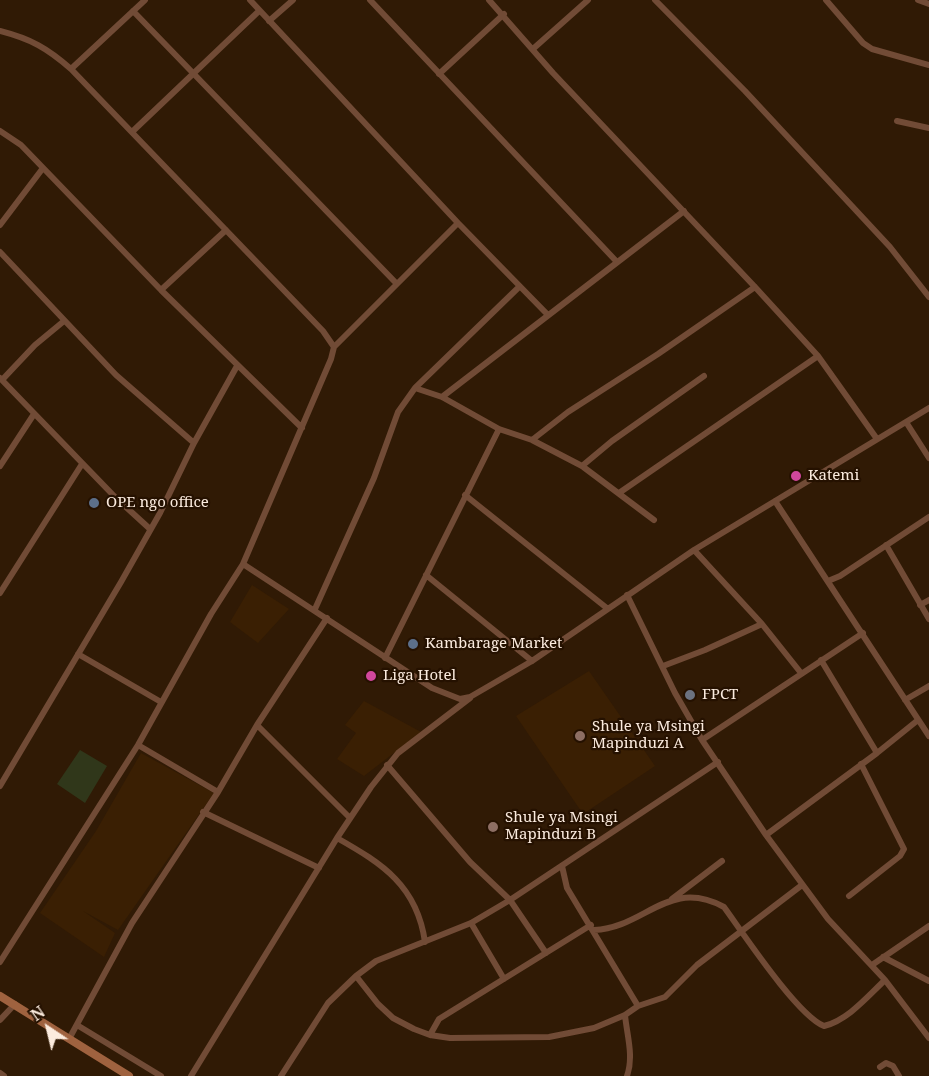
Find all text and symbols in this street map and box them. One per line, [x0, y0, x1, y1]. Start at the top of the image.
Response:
place label: Katemi [808, 467, 859, 485]
marker: Katemi [789, 469, 803, 483]
place label: OPE ngo office [106, 494, 209, 512]
marker: OPE ngo office [87, 496, 101, 510]
place label: Kambarage Market [425, 635, 562, 653]
marker: Kambarage Market [406, 637, 420, 651]
place label: Liga Hotel [383, 667, 456, 685]
marker: Liga Hotel [364, 669, 378, 683]
place label: FPCT [702, 686, 738, 704]
marker: FPCT [683, 688, 697, 702]
place label: Shule ya Msingi Mapinduzi A [592, 718, 705, 753]
marker: Shule ya Msingi Mapinduzi A [573, 729, 587, 743]
place label: Shule ya Msingi Mapinduzi B [505, 809, 618, 844]
marker: Shule ya Msingi Mapinduzi B [486, 820, 500, 834]
north arrow [18, 998, 78, 1058]
text: N [26, 1001, 49, 1026]

